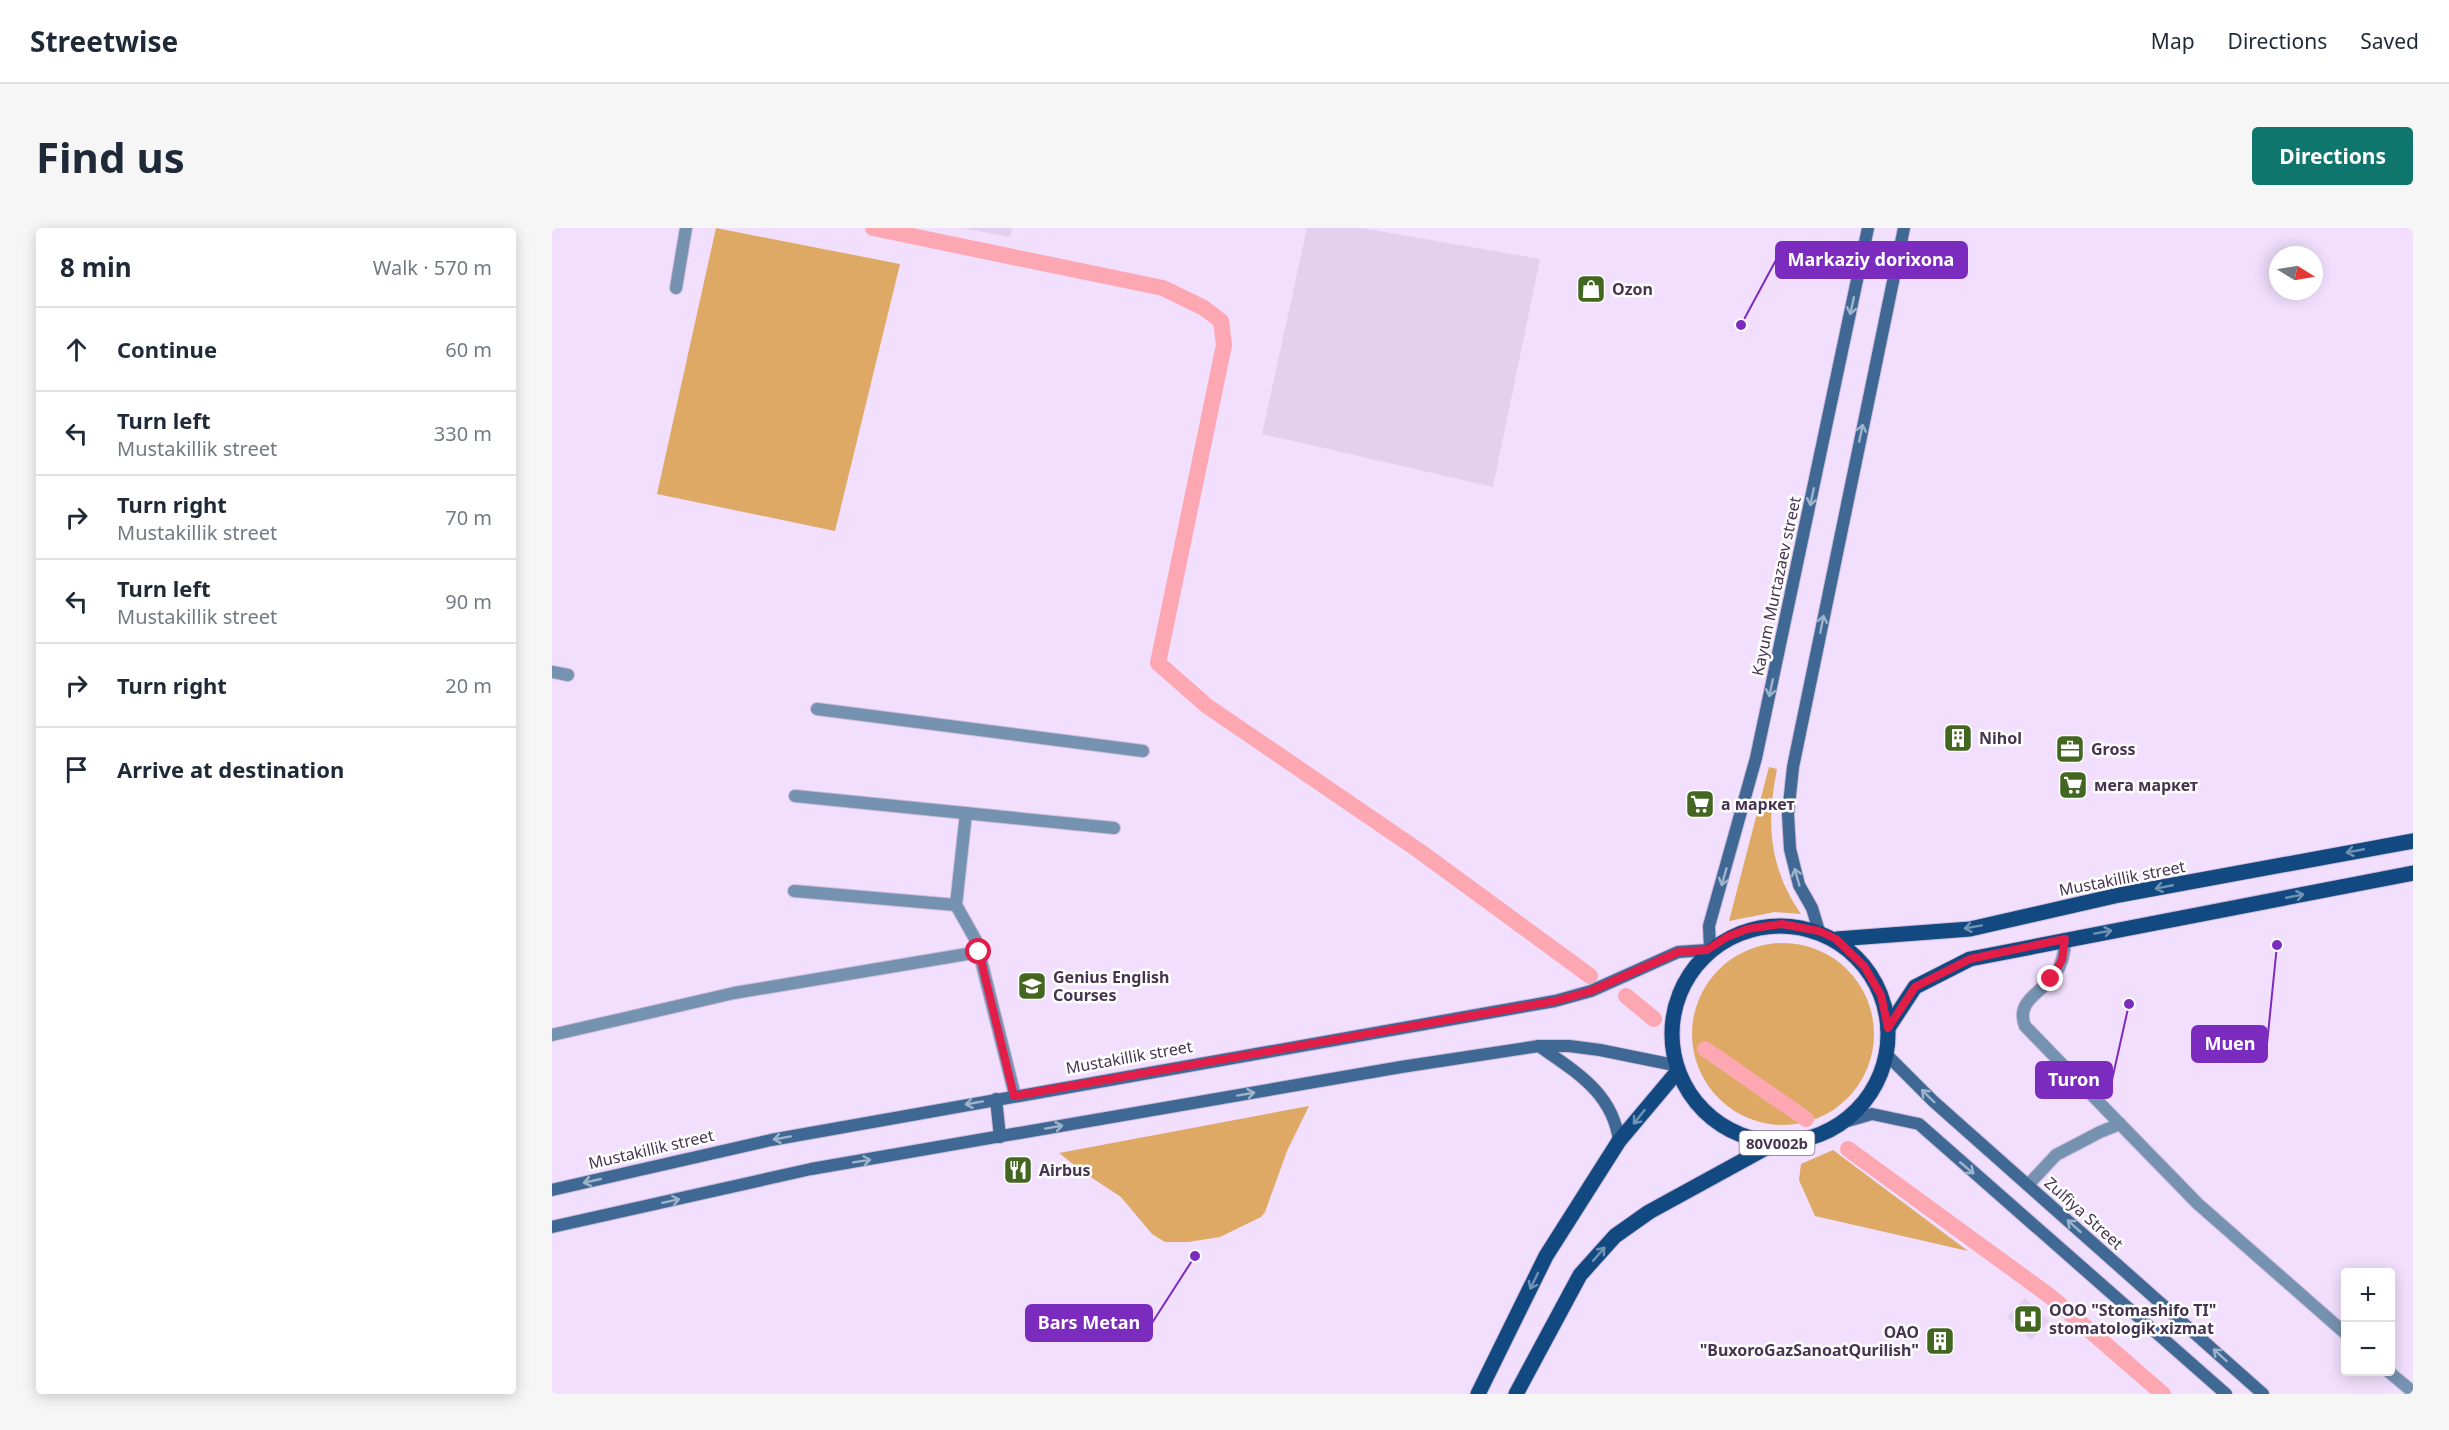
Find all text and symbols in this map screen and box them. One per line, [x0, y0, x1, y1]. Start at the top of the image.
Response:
text: Streetwise [30, 22, 178, 60]
text: Map [2151, 27, 2195, 55]
text: Directions [2228, 27, 2327, 55]
text: Saved [2360, 27, 2419, 55]
button: Directions [2252, 127, 2413, 185]
text: Find us [36, 128, 185, 185]
callout: Markaziy dorixona [1776, 242, 1967, 278]
north arrow [2269, 246, 2323, 300]
text: Markaziy dorixona [1788, 247, 1954, 271]
text: 8 min [60, 249, 132, 285]
text: Walk · 570 m [373, 254, 492, 281]
shop icon: Ozon [1575, 273, 1607, 305]
place label: Ozon [1612, 278, 1653, 300]
one-way arrow [1846, 296, 1857, 315]
icon: ahead [60, 333, 93, 366]
text: Continue [117, 334, 217, 364]
text: 60 m [445, 336, 492, 363]
text: Turn left [117, 405, 211, 435]
icon: left [60, 417, 93, 450]
text: 330 m [434, 420, 492, 447]
one-way arrow [1856, 423, 1868, 442]
text: Mustakillik street [117, 435, 277, 462]
one-way arrow [1806, 486, 1817, 506]
text: Turn right [117, 489, 227, 519]
street label: Kayum Murtazaev street [1746, 494, 1806, 678]
icon: right [60, 501, 93, 534]
text: 70 m [445, 504, 492, 531]
text: Mustakillik street [117, 519, 277, 546]
text: Turn left [117, 573, 211, 603]
icon: left [60, 585, 93, 618]
text: 90 m [445, 588, 492, 615]
text: Mustakillik street [117, 603, 277, 630]
one-way arrow [1817, 614, 1828, 634]
icon: right [60, 669, 93, 702]
text: Turn right [117, 670, 227, 700]
text: 20 m [445, 672, 492, 699]
one-way arrow [1765, 678, 1777, 697]
building icon: Nihol [1942, 722, 1974, 754]
place label: Nihol [1979, 727, 2022, 749]
office icon: Gross [2054, 733, 2086, 765]
place label: Gross [2091, 738, 2135, 760]
icon: arrive [60, 753, 93, 786]
text: Arrive at destination [117, 754, 344, 784]
supermarket icon: мега маркет [2057, 769, 2089, 801]
place label: мега маркет [2094, 774, 2198, 796]
supermarket icon: а маркет [1684, 788, 1716, 820]
place label: а маркет [1721, 793, 1795, 815]
one-way arrow [2346, 846, 2366, 857]
street label: Mustakillik street [2057, 855, 2187, 901]
one-way arrow [1718, 867, 1729, 886]
one-way arrow [1791, 868, 1803, 887]
one-way arrow [2155, 882, 2174, 893]
one-way arrow [2285, 890, 2304, 901]
one-way arrow [1964, 922, 1983, 933]
one-way arrow [2093, 926, 2113, 937]
route start [965, 938, 991, 964]
route end [2037, 965, 2063, 991]
place label: Genius English Courses [1053, 966, 1169, 1006]
school or university icon: Genius English Courses [1016, 970, 1048, 1002]
callout: Muen [2192, 1026, 2267, 1062]
text: Muen [2204, 1031, 2256, 1055]
street label: Mustakillik street [1064, 1035, 1194, 1079]
callout: Turon [2036, 1062, 2112, 1098]
text: Turon [2048, 1067, 2100, 1091]
one-way arrow [1235, 1088, 1255, 1099]
one-way arrow [1921, 1089, 1936, 1103]
one-way arrow [965, 1098, 984, 1109]
one-way arrow [1632, 1109, 1645, 1125]
one-way arrow [1043, 1121, 1063, 1132]
street label: Mustakillik street [586, 1124, 716, 1174]
road number: 80V002b [1740, 1131, 1814, 1155]
one-way arrow [773, 1133, 792, 1144]
restaurant icon: Airbus [1002, 1154, 1034, 1186]
one-way arrow [851, 1155, 871, 1166]
place label: Airbus [1039, 1159, 1091, 1181]
one-way arrow [1959, 1161, 1975, 1174]
street label: Zulfiya Street [2040, 1172, 2128, 1254]
one-way arrow [583, 1176, 602, 1188]
one-way arrow [661, 1195, 680, 1207]
one-way arrow [2067, 1219, 2082, 1233]
one-way arrow [1592, 1246, 1606, 1261]
map controls [2341, 1268, 2395, 1376]
button: + [2341, 1268, 2395, 1322]
one-way arrow [1528, 1272, 1540, 1289]
place label: OOO "Stomashifo TI" stomatologik xizmat [2049, 1299, 2216, 1339]
hospital icon: OOO "Stomashifo TI" stomatologik xizmat [2012, 1303, 2044, 1335]
callout: Bars Metan [1026, 1305, 1152, 1341]
text: Bars Metan [1038, 1310, 1140, 1334]
place label: ОАО "BuxoroGazSanoatQurilish" [1700, 1321, 1919, 1361]
button: − [2341, 1322, 2395, 1376]
building icon: ОАО "BuxoroGazSanoatQurilish" [1924, 1325, 1956, 1357]
one-way arrow [2213, 1348, 2228, 1362]

